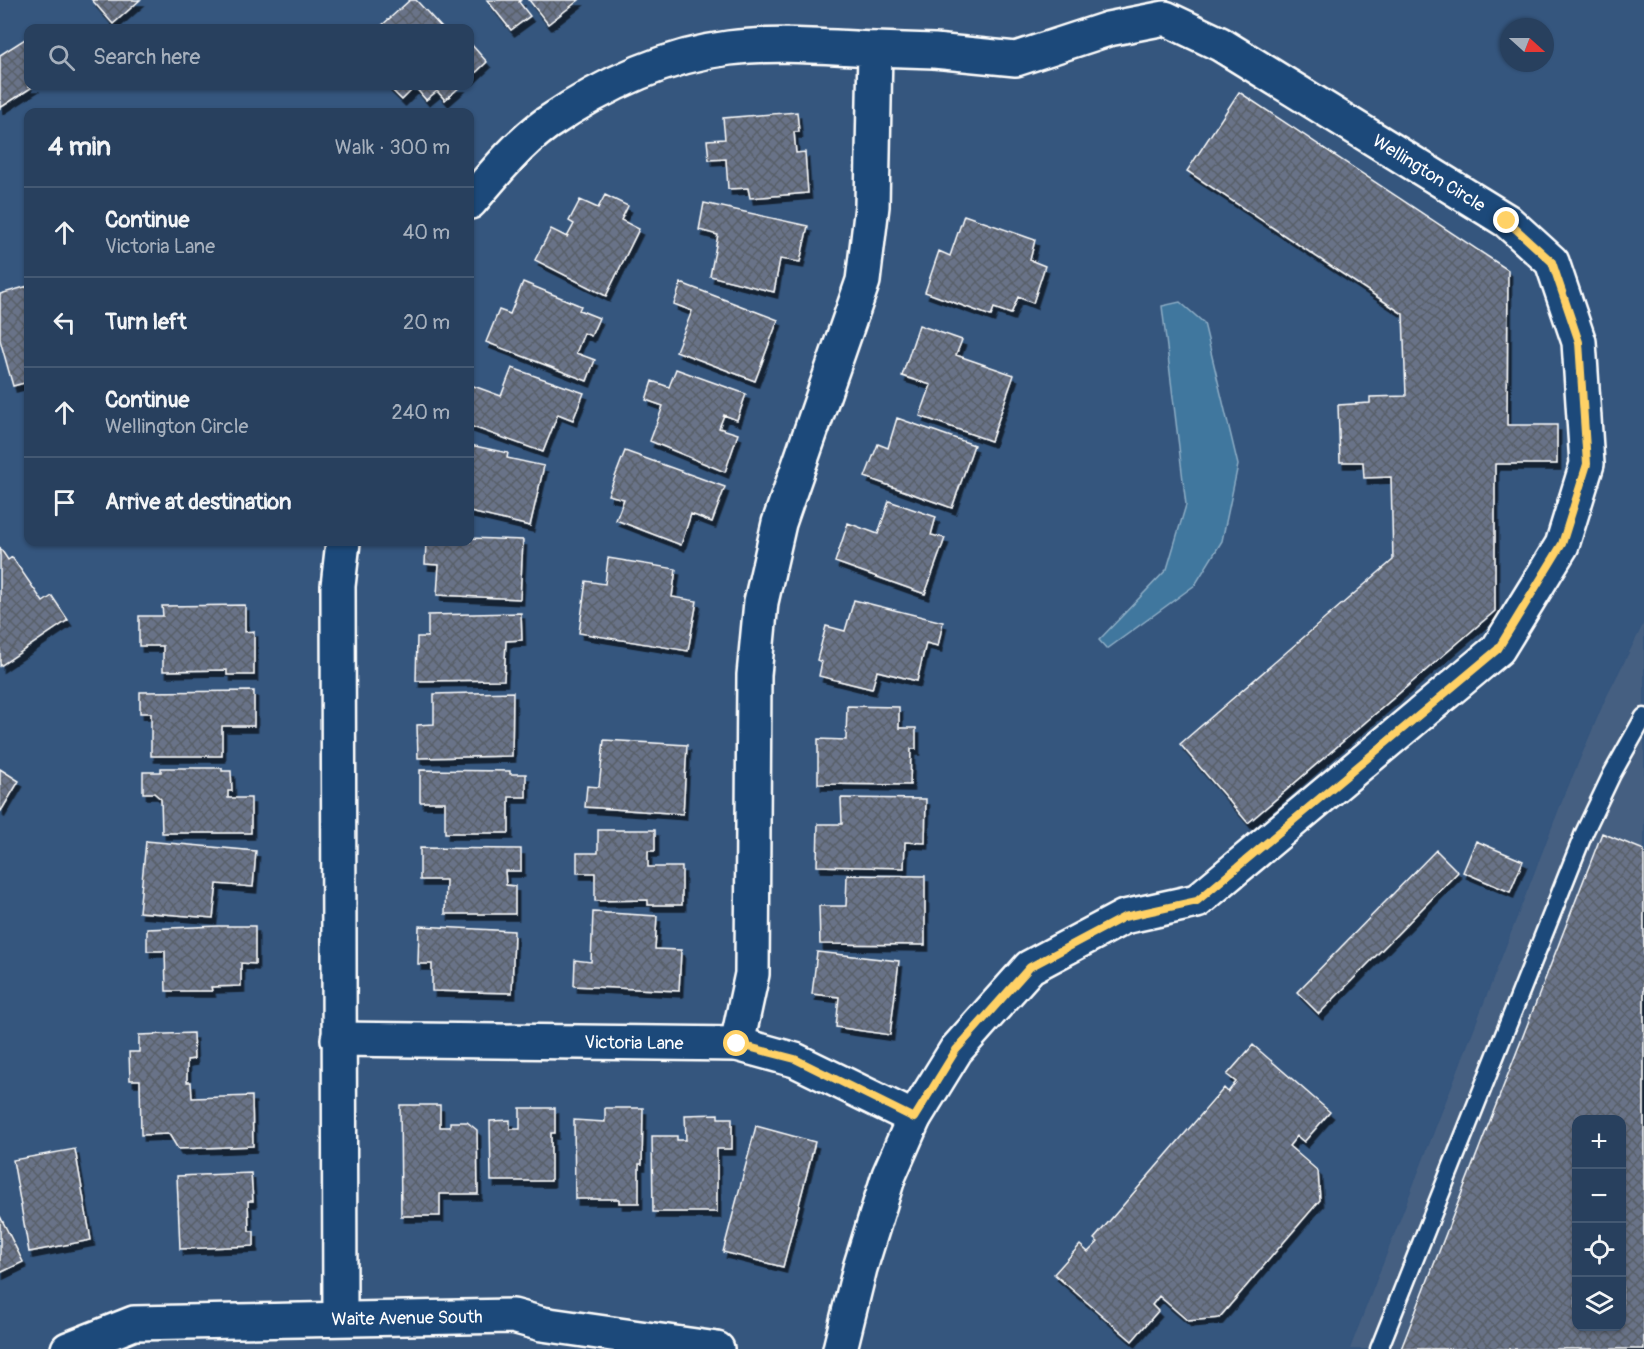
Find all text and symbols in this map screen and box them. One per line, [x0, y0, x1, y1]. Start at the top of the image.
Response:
north arrow [1500, 18, 1554, 72]
search box [24, 24, 474, 90]
icon: search [45, 41, 78, 74]
text: Search here [93, 43, 200, 71]
street label: Wellington Circle [1368, 130, 1490, 217]
text: 4 min [48, 131, 111, 163]
text: Walk · 300 m [335, 135, 450, 160]
text: Continue [105, 206, 189, 234]
route end [1493, 207, 1519, 233]
icon: ahead [48, 216, 81, 249]
text: 40 m [403, 220, 450, 245]
text: Victoria Lane [105, 234, 215, 259]
icon: left [48, 306, 81, 339]
text: Turn left [105, 308, 187, 336]
text: 20 m [403, 310, 450, 335]
text: Continue [105, 386, 189, 414]
icon: ahead [48, 396, 81, 429]
text: 240 m [391, 400, 450, 425]
text: Wellington Circle [105, 414, 248, 439]
icon: arrive [48, 486, 81, 519]
text: Arrive at destination [105, 488, 291, 516]
route start [723, 1030, 749, 1056]
street label: Victoria Lane [584, 1031, 684, 1055]
map controls [1572, 1115, 1626, 1331]
button: + [1572, 1115, 1626, 1169]
button: − [1572, 1169, 1626, 1223]
button: locate [1572, 1223, 1626, 1277]
button: layers [1572, 1277, 1626, 1331]
street label: Waite Avenue South [331, 1306, 483, 1331]

